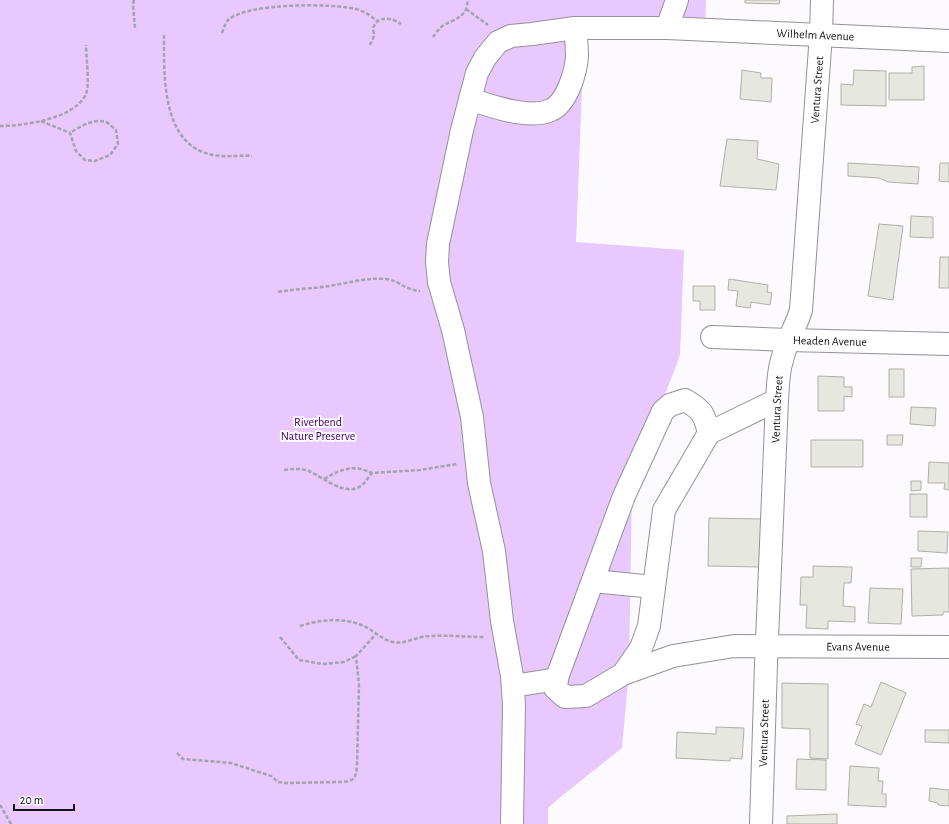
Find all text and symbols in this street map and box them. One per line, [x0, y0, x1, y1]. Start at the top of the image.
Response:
street label: Wilhelm Avenue [776, 27, 855, 43]
street label: Ventura Street [809, 56, 825, 124]
street label: Headen Avenue [793, 334, 867, 348]
street label: Ventura Street [769, 375, 785, 443]
park label: Riverbend Nature Preserve [281, 416, 355, 442]
street label: Evans Avenue [826, 640, 890, 653]
street label: Ventura Street [757, 699, 771, 767]
scale bar [14, 786, 74, 812]
text: 20 m [20, 794, 43, 806]

